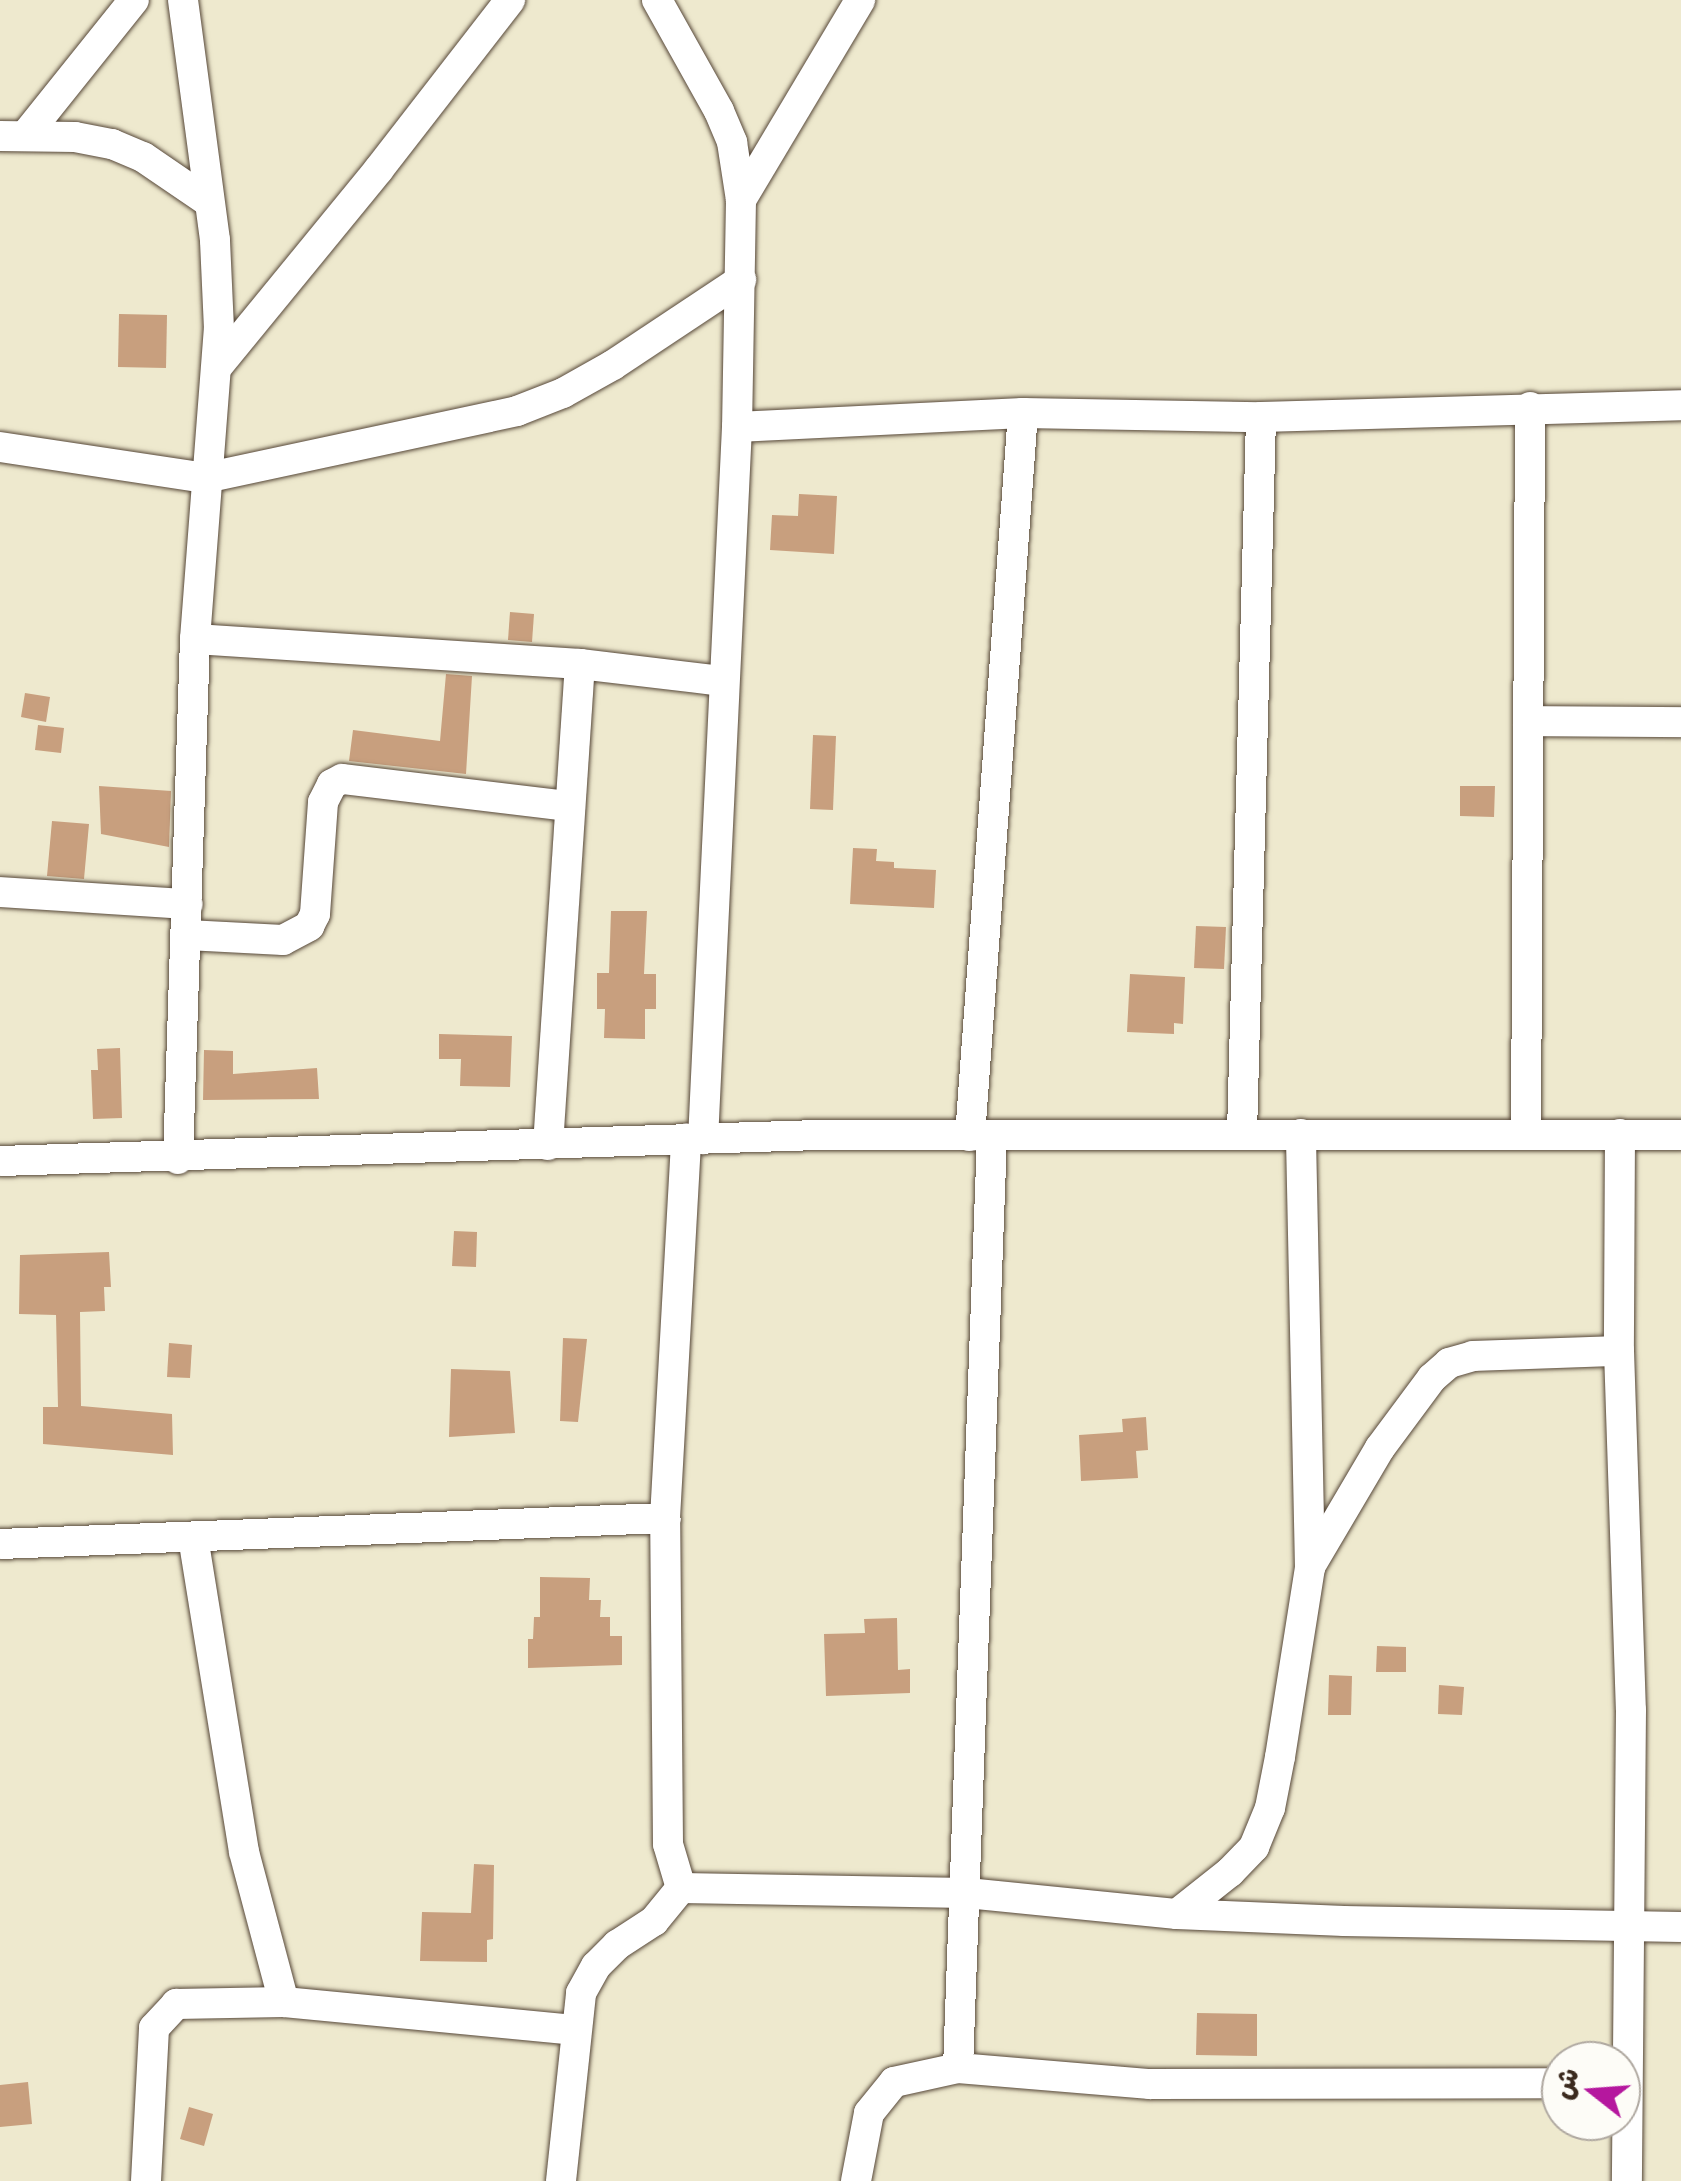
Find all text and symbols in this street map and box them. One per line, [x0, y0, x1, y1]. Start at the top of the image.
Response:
north arrow [1541, 2041, 1641, 2141]
text: ش [1539, 2062, 1589, 2104]

